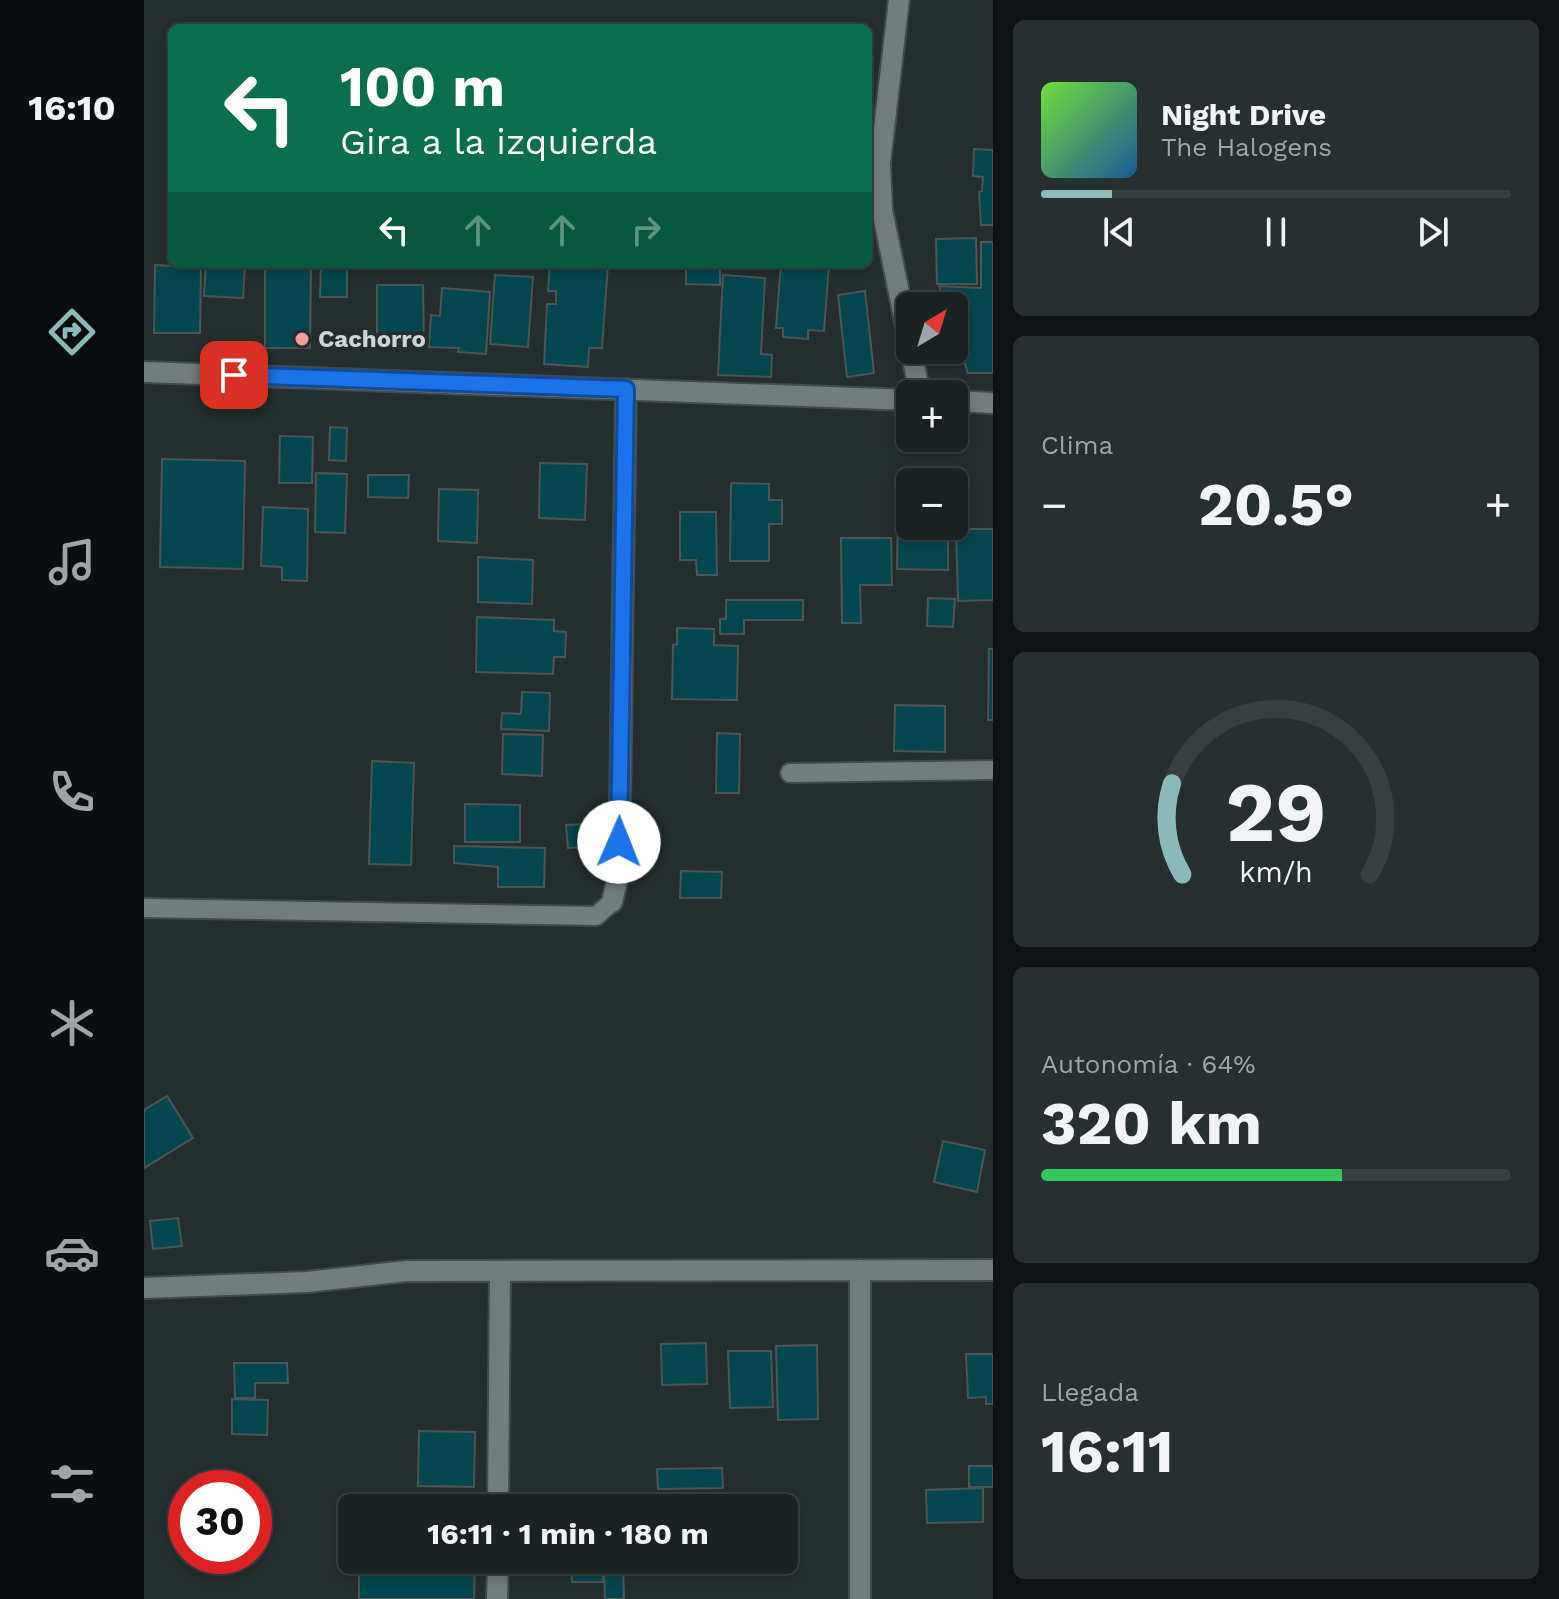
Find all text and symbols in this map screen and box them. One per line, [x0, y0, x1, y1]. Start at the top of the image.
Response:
text: 100 m [340, 54, 505, 120]
icon: left [208, 56, 312, 160]
text: 16:10 [28, 87, 116, 129]
text: Night Drive [1161, 97, 1326, 132]
text: Gira a la izquierda [340, 121, 657, 163]
text: The Halogens [1161, 132, 1332, 162]
icon: left [372, 208, 416, 252]
icon: ahead [456, 208, 500, 252]
icon: ahead [540, 208, 584, 252]
icon: right [624, 208, 668, 252]
icon: previous [1097, 210, 1141, 254]
icon: pause [1254, 210, 1298, 254]
icon: next [1411, 210, 1455, 254]
north arrow [896, 292, 968, 364]
map controls [896, 292, 968, 540]
icon: directions [44, 304, 100, 360]
place label: Cachorro [318, 325, 426, 353]
marker: Cachorro [293, 330, 311, 348]
pin [200, 341, 268, 409]
icon: arrive [212, 353, 256, 397]
button: + [896, 380, 968, 452]
text: Clima [1041, 430, 1113, 460]
button: − [896, 468, 968, 540]
text: 20.5° [1198, 469, 1354, 540]
text: − [1041, 479, 1068, 531]
text: + [1484, 479, 1511, 531]
icon: music [44, 534, 100, 590]
icon: phone [44, 764, 100, 820]
text: 29 [1226, 764, 1326, 861]
position arrow [577, 800, 661, 884]
text: km/h [1239, 856, 1313, 890]
icon: climate [44, 995, 100, 1051]
text: Autonomía · 64% [1041, 1049, 1256, 1079]
text: 320 km [1041, 1088, 1262, 1159]
icon: car [44, 1225, 100, 1281]
text: Llegada [1041, 1377, 1139, 1407]
text: 16:11 [1041, 1416, 1174, 1487]
icon: filters [44, 1456, 100, 1512]
speed limit sign: 30 [168, 1470, 272, 1574]
text: 16:11 · 1 min · 180 m [427, 1516, 709, 1551]

